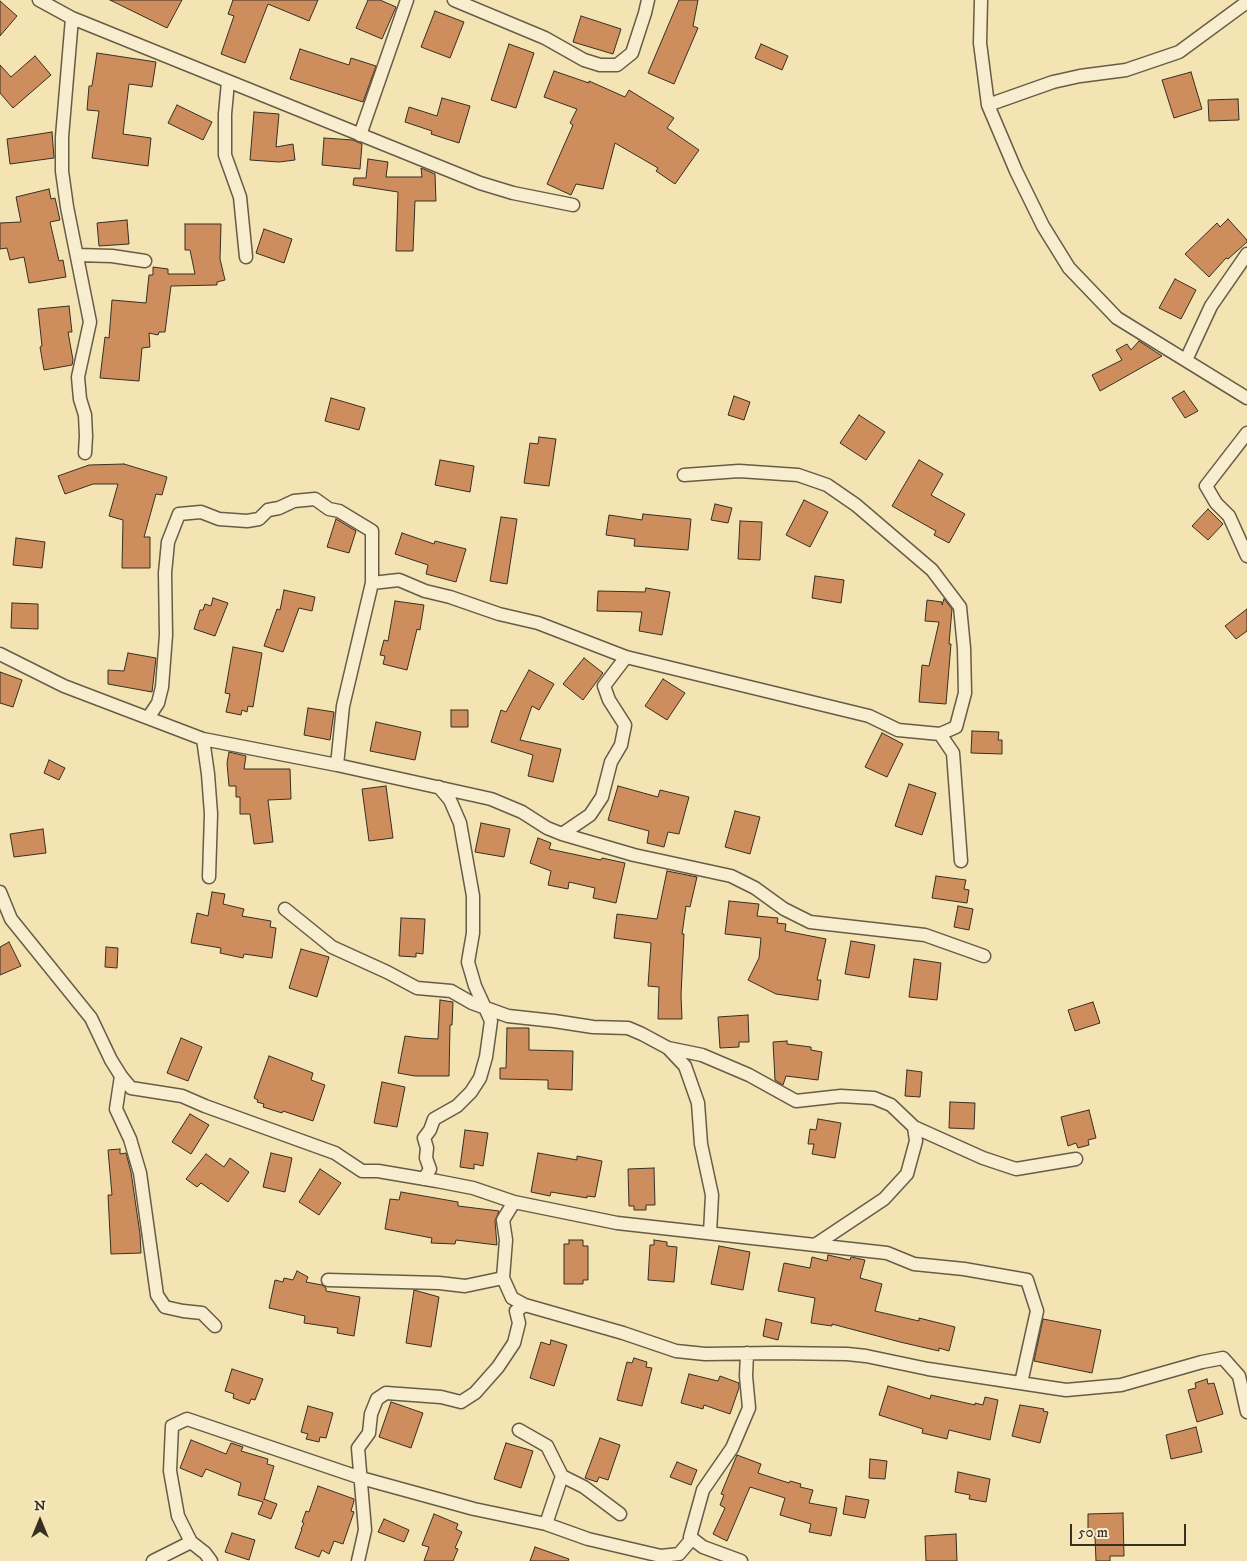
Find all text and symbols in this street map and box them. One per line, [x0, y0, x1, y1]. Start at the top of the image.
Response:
north arrow [15, 1496, 65, 1546]
text: N [34, 1497, 46, 1515]
scale bar [1072, 1514, 1188, 1546]
text: 50 m [1078, 1523, 1108, 1542]

